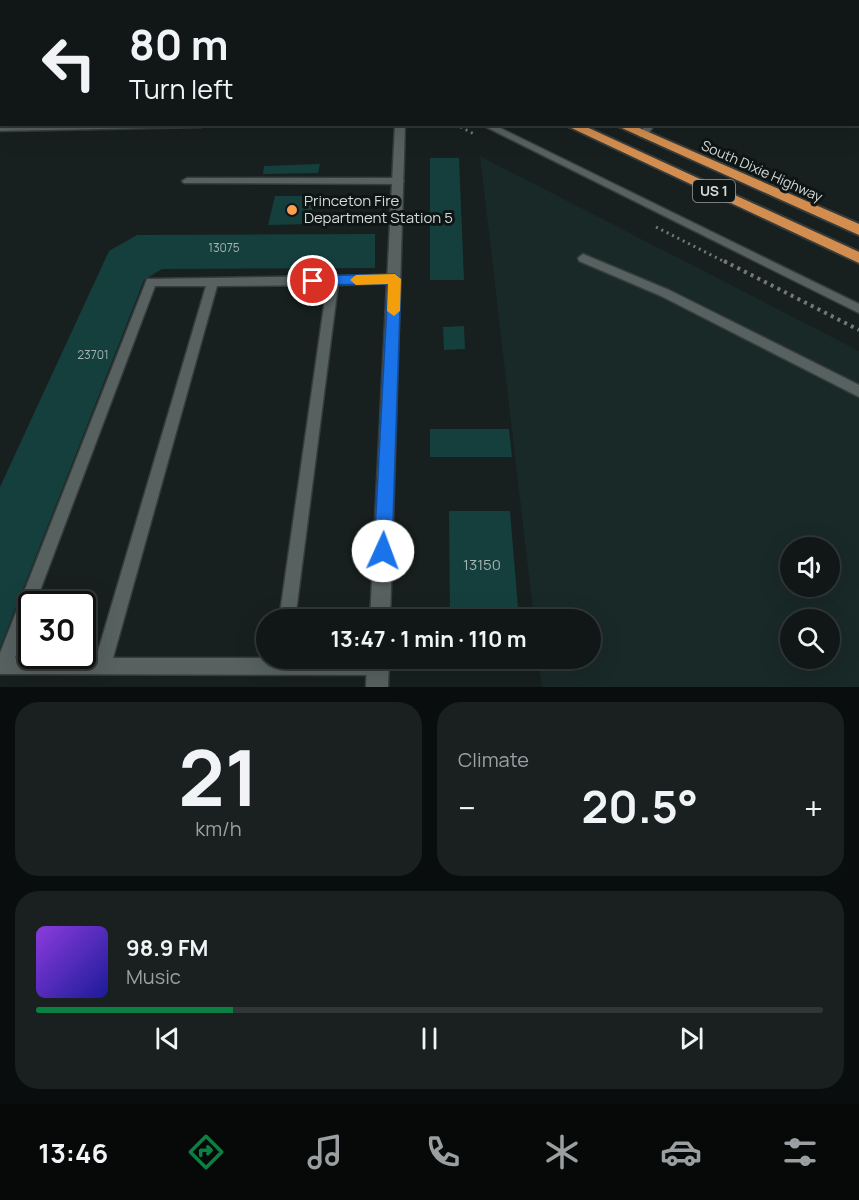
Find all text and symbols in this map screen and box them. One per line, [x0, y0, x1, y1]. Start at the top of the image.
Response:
text: 80 m [129, 15, 229, 73]
icon: left [30, 24, 108, 102]
text: Turn left [129, 70, 233, 107]
street label: South Dixie Highway [699, 135, 826, 206]
road number: US 1 [693, 180, 735, 202]
place label: Princeton Fire Department Station 5 [304, 190, 453, 228]
marker: Princeton Fire Department Station 5 [285, 203, 299, 217]
house number: 13075 [208, 239, 240, 256]
pin [287, 255, 338, 306]
icon: arrive [296, 264, 329, 297]
house number: 23701 [77, 346, 109, 363]
position arrow [351, 519, 415, 583]
map controls [780, 537, 840, 669]
button: sound [780, 537, 840, 597]
house number: 13150 [463, 554, 501, 575]
speed limit sign: 30 [18, 591, 96, 669]
button: search [780, 609, 840, 669]
text: 13:47 · 1 min · 110 m [330, 624, 527, 654]
text: 21 [178, 723, 259, 829]
text: Climate [458, 746, 529, 773]
text: 20.5° [582, 775, 698, 837]
text: − [458, 785, 476, 830]
text: + [804, 785, 823, 830]
text: km/h [195, 815, 242, 842]
text: 98.9 FM [126, 933, 208, 963]
text: Music [126, 963, 181, 990]
icon: previous [151, 1022, 184, 1055]
icon: pause [413, 1022, 446, 1055]
icon: next [675, 1022, 708, 1055]
icon: directions [185, 1131, 227, 1173]
icon: music [304, 1131, 346, 1173]
icon: phone [422, 1131, 464, 1173]
icon: climate [541, 1131, 583, 1173]
icon: car [660, 1131, 702, 1173]
icon: filters [779, 1131, 821, 1173]
text: 13:46 [38, 1134, 108, 1171]

